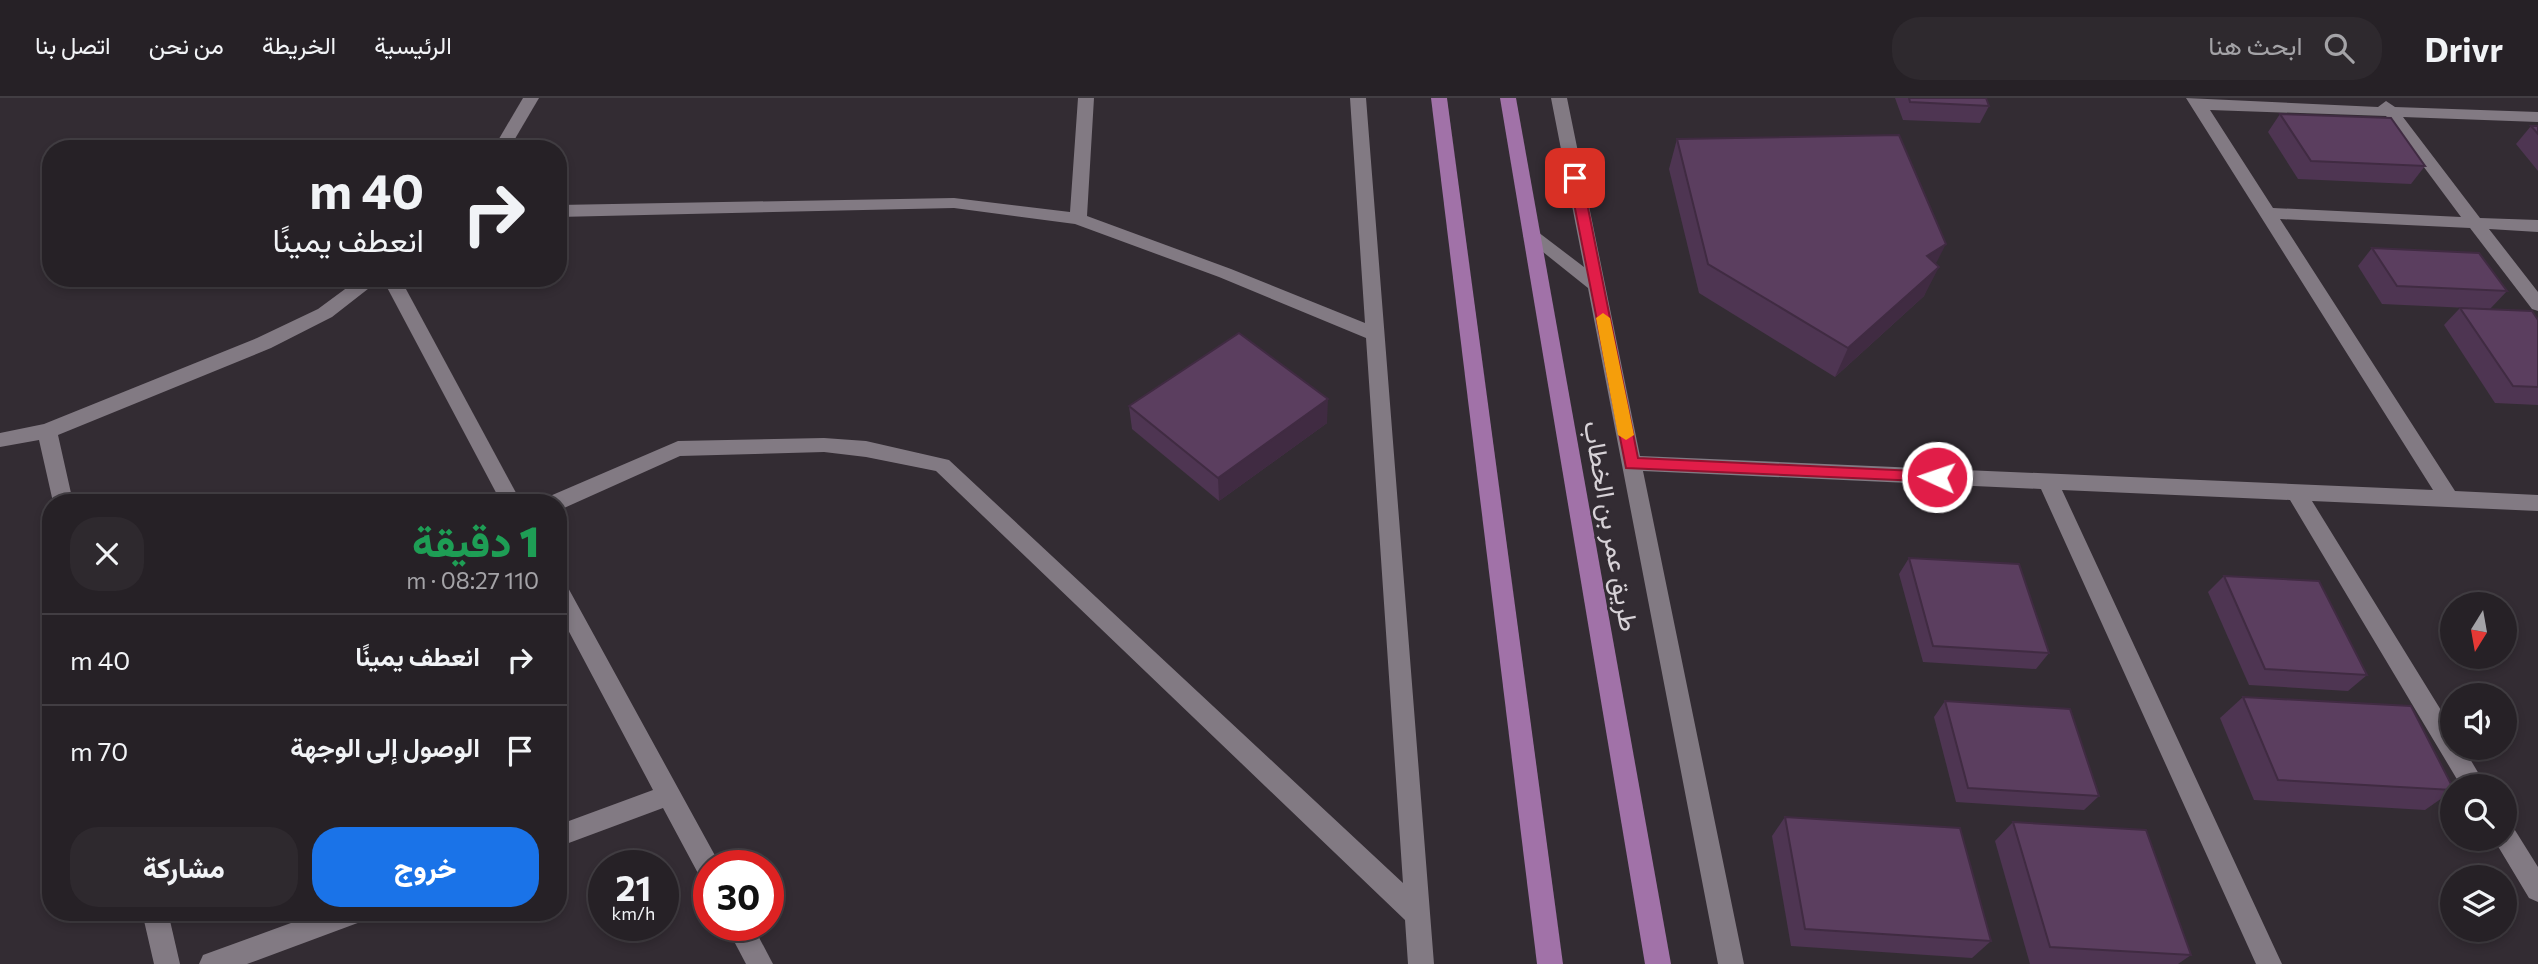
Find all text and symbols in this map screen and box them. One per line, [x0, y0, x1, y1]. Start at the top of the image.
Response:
search box [1892, 17, 2382, 80]
text: Drivr [2424, 28, 2503, 69]
text: ابحث هنا [2208, 29, 2302, 60]
icon: search [2320, 29, 2358, 67]
text: اتصل بنا [35, 30, 111, 59]
text: من نحن [149, 30, 224, 59]
text: الخريطة [262, 30, 336, 59]
text: الرئيسية [374, 30, 452, 59]
pin [1545, 148, 1605, 208]
text: 40 m [309, 159, 424, 219]
icon: arrive [1556, 159, 1594, 197]
icon: right [448, 168, 539, 259]
text: انعطف يمينًا [273, 219, 424, 259]
street label: طريق عمر بن الخطاب [1577, 418, 1646, 634]
position arrow [1900, 440, 1974, 514]
text: 1 دقيقة [412, 514, 539, 566]
button: close [70, 517, 144, 591]
text: 110 m · 08:27 [406, 566, 539, 594]
north arrow [2440, 592, 2516, 668]
map controls [2440, 592, 2517, 942]
text: انعطف يمينًا [355, 640, 480, 671]
icon: right [501, 641, 539, 679]
text: 40 m [70, 644, 130, 675]
button: sound [2440, 683, 2517, 760]
text: الوصول إلى الوجهة [290, 731, 480, 762]
icon: arrive [501, 732, 539, 770]
text: 70 m [70, 735, 128, 766]
button: search [2440, 774, 2517, 851]
button: مشاركة [70, 827, 298, 907]
button: خروج [312, 827, 539, 907]
speed limit sign: 30 [693, 850, 784, 941]
text: 21 [616, 865, 651, 908]
button: layers [2440, 865, 2517, 942]
text: km/h [612, 902, 655, 924]

